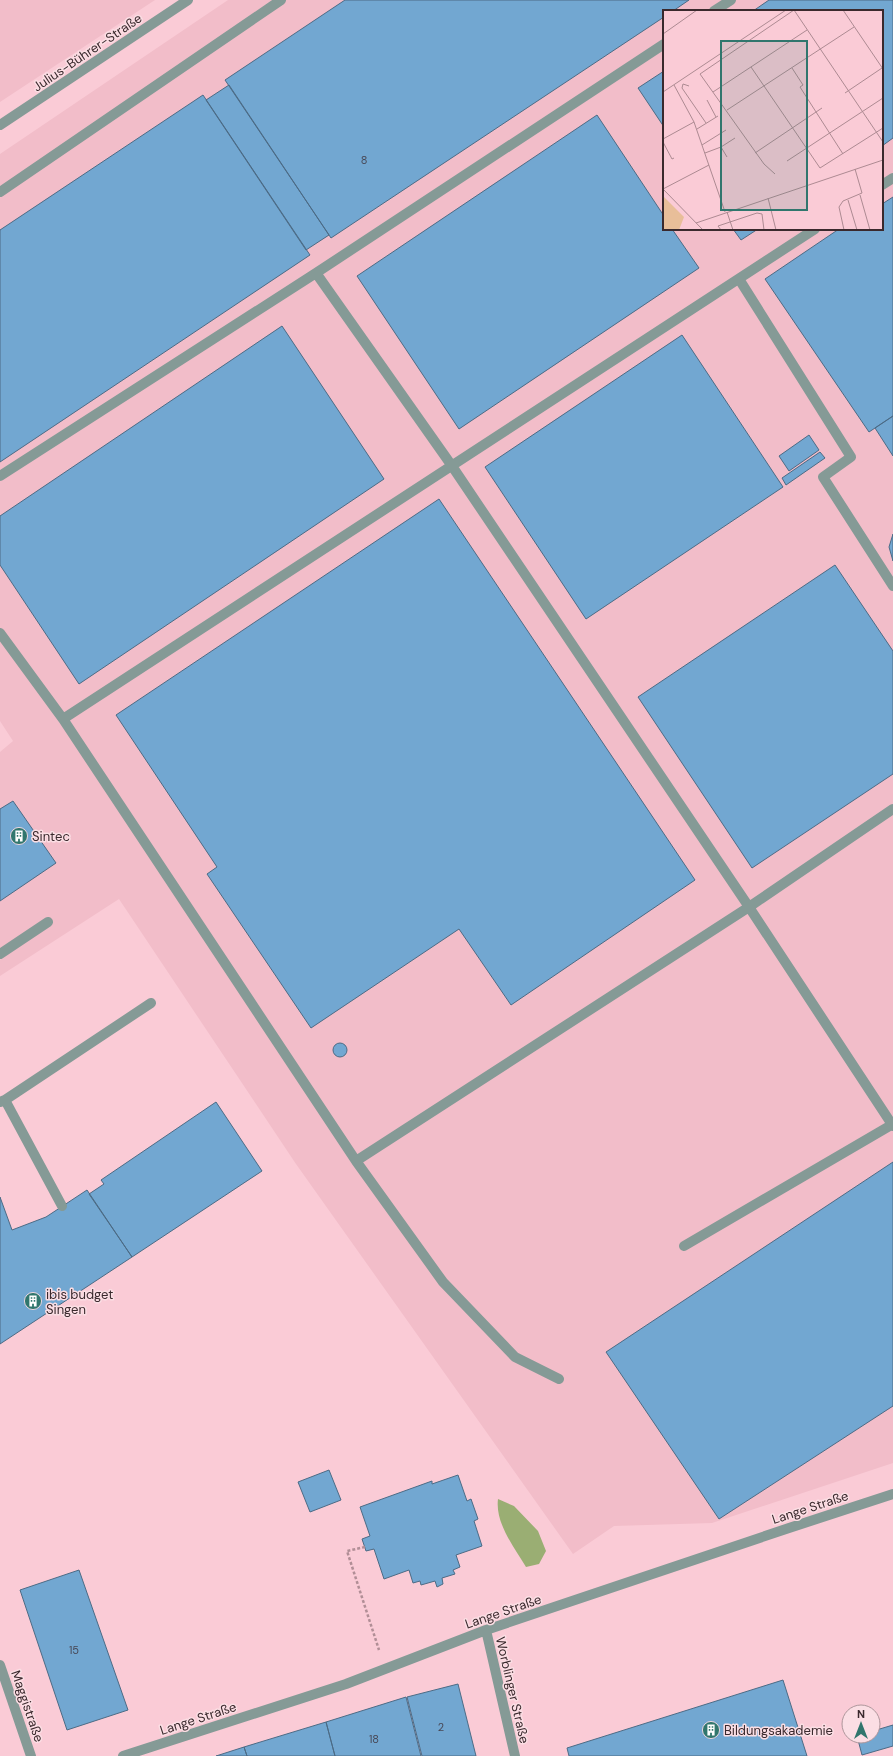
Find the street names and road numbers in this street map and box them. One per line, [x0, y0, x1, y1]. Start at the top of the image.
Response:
street label: Julius-Bührer-Straße [30, 10, 145, 95]
street label: Lange Straße [770, 1487, 851, 1528]
street label: Lange Straße [463, 1590, 544, 1632]
street label: Worblinger Straße [492, 1635, 533, 1745]
street label: Maggistraße [7, 1668, 48, 1744]
street label: Lange Straße [158, 1698, 239, 1739]

